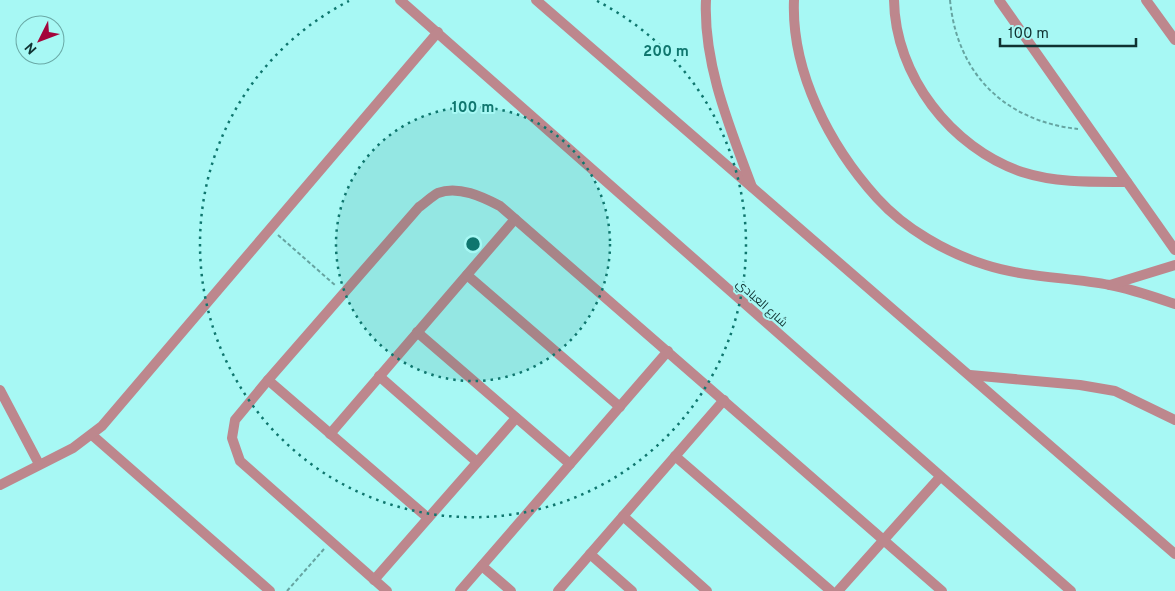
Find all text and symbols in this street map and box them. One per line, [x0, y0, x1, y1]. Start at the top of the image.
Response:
north arrow [15, 15, 65, 65]
scale bar [1000, 15, 1136, 47]
text: 100 m [1008, 25, 1049, 44]
text: N [22, 38, 41, 57]
text: 200 m [643, 43, 689, 62]
text: 100 m [452, 99, 494, 118]
centre of rings [464, 235, 482, 253]
street label: شارع العبادي [732, 276, 790, 332]

